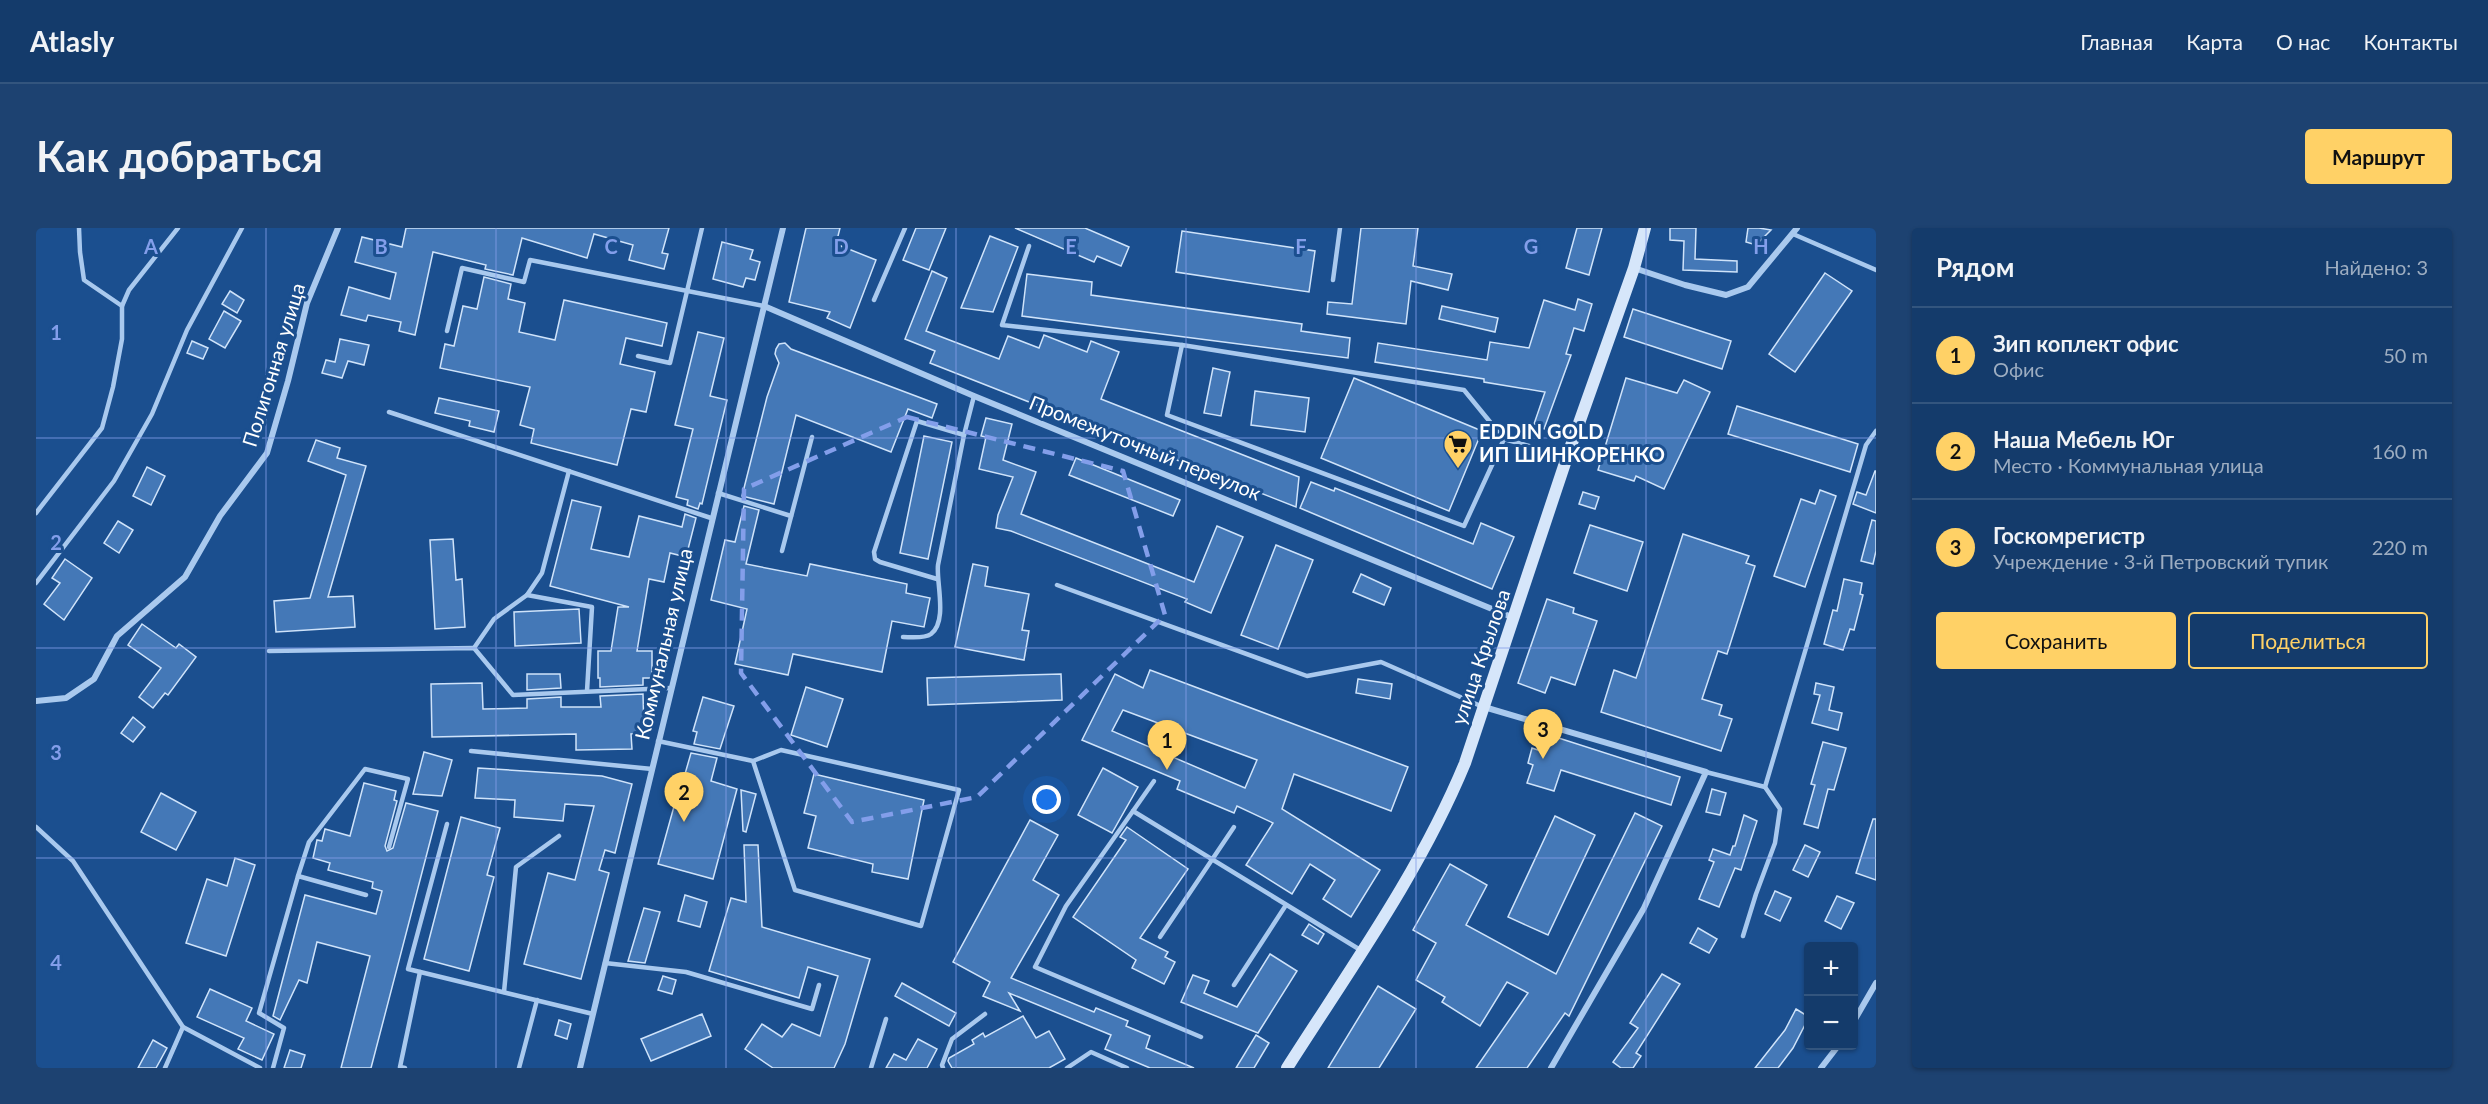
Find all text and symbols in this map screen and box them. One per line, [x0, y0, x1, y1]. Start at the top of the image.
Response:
text: Atlasly [30, 24, 114, 58]
text: Главная [2080, 29, 2153, 54]
text: Карта [2186, 29, 2243, 54]
text: О нас [2276, 29, 2330, 54]
text: Контакты [2363, 29, 2458, 54]
button: Маршрут [2305, 129, 2452, 184]
text: Как добраться [36, 131, 323, 181]
text: A [143, 234, 158, 258]
text: B [374, 234, 388, 258]
text: C [604, 234, 618, 258]
text: D [833, 234, 849, 258]
text: E [1065, 234, 1077, 258]
text: F [1295, 234, 1307, 258]
text: G [1524, 234, 1538, 258]
text: H [1753, 234, 1769, 258]
text: Рядом [1936, 251, 2014, 283]
text: Найдено: 3 [2325, 255, 2428, 279]
street label: Полигонная улица [237, 280, 309, 449]
text: 1 [50, 320, 62, 344]
text: Зип коплект офис [1993, 330, 2179, 357]
text: 1 [1950, 343, 1961, 367]
text: 50 m [2383, 343, 2428, 367]
text: Офис [1993, 357, 2044, 381]
street label: Промежуточный переулок [1026, 390, 1265, 505]
place label: EDDIN GOLD ИП ШИНКОРЕНКО [1479, 419, 1665, 466]
text: Наша Мебель Юг [1993, 426, 2174, 453]
supermarket icon: EDDIN GOLD ИП ШИНКОРЕНКО [1442, 428, 1474, 470]
text: 2 [1950, 439, 1961, 463]
text: 160 m [2372, 439, 2428, 463]
text: Место · Коммунальная улица [1993, 453, 2264, 477]
text: Госкомрегистр [1993, 522, 2145, 549]
text: 2 [50, 530, 62, 554]
text: 3 [1950, 535, 1961, 559]
text: 220 m [2372, 535, 2428, 559]
street label: Коммунальная улица [629, 546, 697, 742]
text: Учреждение · 3-й Петровский тупик [1993, 549, 2328, 573]
street label: улица Крылова [1446, 586, 1514, 728]
button: Сохранить [1936, 612, 2176, 669]
button: Поделиться [2188, 612, 2428, 669]
pin: 3 [1524, 710, 1562, 759]
pin: 1 [1148, 720, 1186, 770]
text: 3 [50, 740, 62, 764]
pin: 2 [664, 772, 704, 822]
your location [1032, 785, 1061, 814]
map controls [1804, 942, 1858, 1050]
button: + [1804, 942, 1858, 996]
text: 4 [50, 950, 62, 974]
button: − [1804, 996, 1858, 1050]

